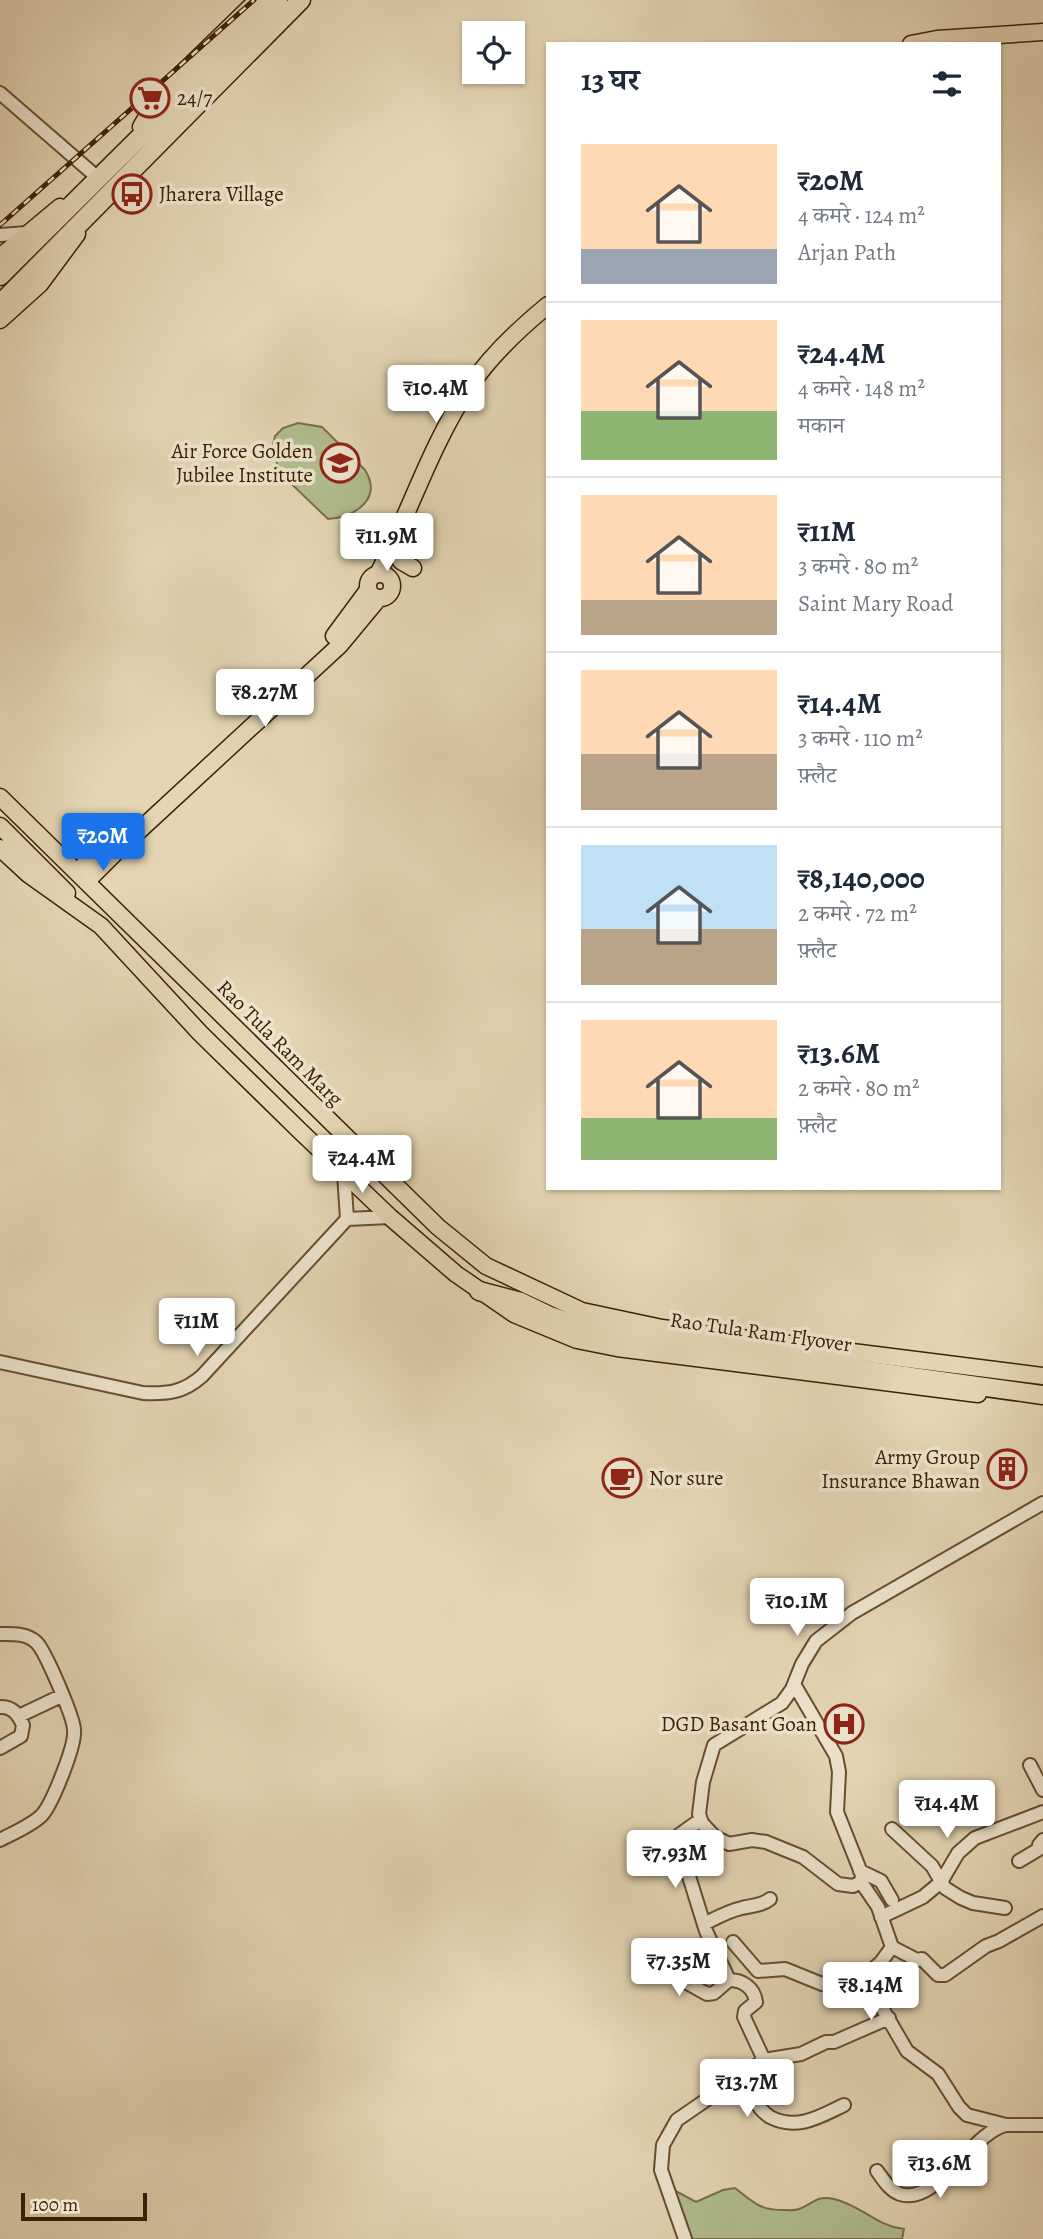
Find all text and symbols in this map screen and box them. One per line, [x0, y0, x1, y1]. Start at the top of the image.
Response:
map controls [462, 21, 525, 84]
button: locate [462, 21, 525, 84]
text: 13 घर [581, 60, 640, 100]
icon: filters [928, 65, 966, 103]
supermarket icon: 24/7 [129, 77, 171, 119]
place label: 24/7 [177, 84, 212, 112]
text: ₹20M [798, 160, 864, 200]
icon: home [637, 172, 721, 256]
bus stop icon: Jharera Village [111, 173, 153, 215]
place label: Jharera Village [159, 180, 284, 208]
text: 4 कमरे · 124 m² [798, 200, 925, 231]
text: Arjan Path [798, 237, 896, 268]
text: ₹24.4M [798, 333, 885, 373]
icon: home [637, 348, 721, 432]
pin: ₹10.4M [379, 366, 493, 425]
text: ₹10.4M [404, 372, 468, 403]
text: 4 कमरे · 148 m² [798, 373, 925, 404]
text: मकान [798, 410, 845, 441]
place label: Air Force Golden Jubilee Institute [170, 437, 313, 489]
school or university icon: Air Force Golden Jubilee Institute [319, 442, 361, 484]
text: ₹11M [798, 511, 856, 551]
pin: ₹11.9M [330, 514, 444, 573]
text: ₹11.9M [356, 520, 418, 551]
icon: home [637, 523, 721, 607]
text: 3 कमरे · 80 m² [798, 551, 918, 582]
text: Saint Mary Road [798, 588, 954, 619]
pin: ₹8.27M [208, 670, 322, 729]
text: ₹8.27M [232, 676, 298, 707]
text: ₹14.4M [798, 683, 882, 723]
icon: home [637, 698, 721, 782]
text: 3 कमरे · 110 m² [798, 723, 923, 754]
text: फ़्लैट [798, 760, 836, 791]
pin: ₹20M [62, 814, 144, 873]
text: ₹20M [78, 820, 128, 851]
text: ₹8,140,000 [798, 858, 925, 898]
icon: home [637, 873, 721, 957]
text: 2 कमरे · 72 m² [798, 898, 917, 929]
text: फ़्लैट [798, 935, 836, 966]
street label: Rao Tula Ram Marg [211, 974, 350, 1113]
text: ₹13.6M [798, 1033, 880, 1073]
icon: home [637, 1048, 721, 1132]
text: 2 कमरे · 80 m² [798, 1073, 920, 1104]
text: फ़्लैट [798, 1110, 836, 1141]
pin: ₹24.4M [305, 1136, 419, 1195]
text: ₹24.4M [329, 1142, 396, 1173]
pin: ₹11M [156, 1298, 238, 1358]
text: ₹11M [175, 1305, 219, 1336]
street label: Rao Tula Ram Flyover [668, 1305, 854, 1359]
place label: Army Group Insurance Bhawan [821, 1443, 980, 1495]
building icon: Army Group Insurance Bhawan [986, 1448, 1028, 1490]
cafe icon: Nor sure [601, 1457, 643, 1499]
place label: Nor sure [649, 1464, 723, 1492]
pin: ₹10.1M [740, 1578, 854, 1638]
text: ₹10.1M [766, 1585, 828, 1616]
hospital icon: DGD Basant Goan [823, 1703, 865, 1745]
place label: DGD Basant Goan [661, 1710, 817, 1738]
pin: ₹14.4M [890, 1780, 1004, 1840]
text: ₹14.4M [915, 1787, 979, 1818]
pin: ₹7.93M [618, 1830, 732, 1890]
text: ₹7.93M [643, 1837, 707, 1868]
pin: ₹7.35M [622, 1938, 736, 1998]
text: ₹7.35M [647, 1945, 711, 1976]
pin: ₹8.14M [814, 1962, 928, 2022]
text: ₹8.14M [839, 1969, 903, 2000]
pin: ₹13.7M [690, 2060, 804, 2119]
text: ₹13.7M [716, 2066, 778, 2097]
pin: ₹13.6M [883, 2140, 997, 2200]
text: ₹13.6M [908, 2147, 972, 2178]
scale bar [21, 2190, 147, 2222]
text: 100 m [32, 2192, 78, 2218]

